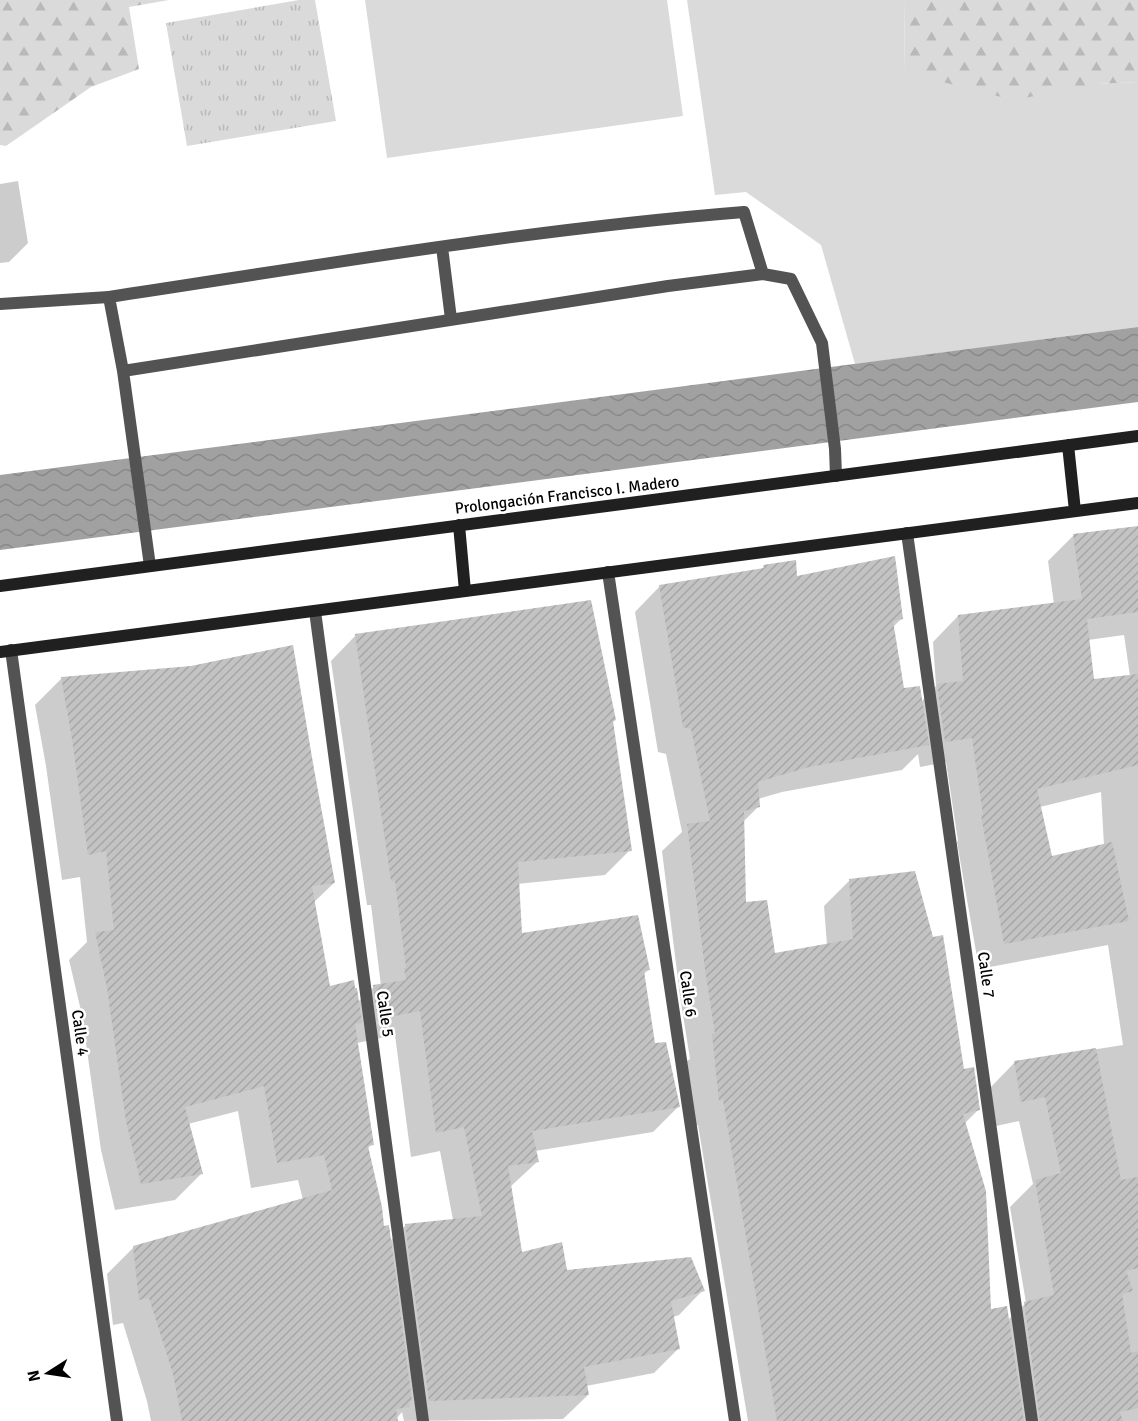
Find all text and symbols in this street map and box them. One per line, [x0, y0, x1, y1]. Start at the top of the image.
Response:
street label: Prolongación Francisco I. Madero [454, 471, 680, 519]
street label: Calle 7 [973, 950, 999, 1000]
street label: Calle 6 [675, 969, 701, 1019]
street label: Calle 5 [372, 989, 398, 1039]
street label: Calle 4 [67, 1008, 93, 1058]
north arrow [18, 1343, 78, 1403]
text: N [23, 1368, 45, 1383]

